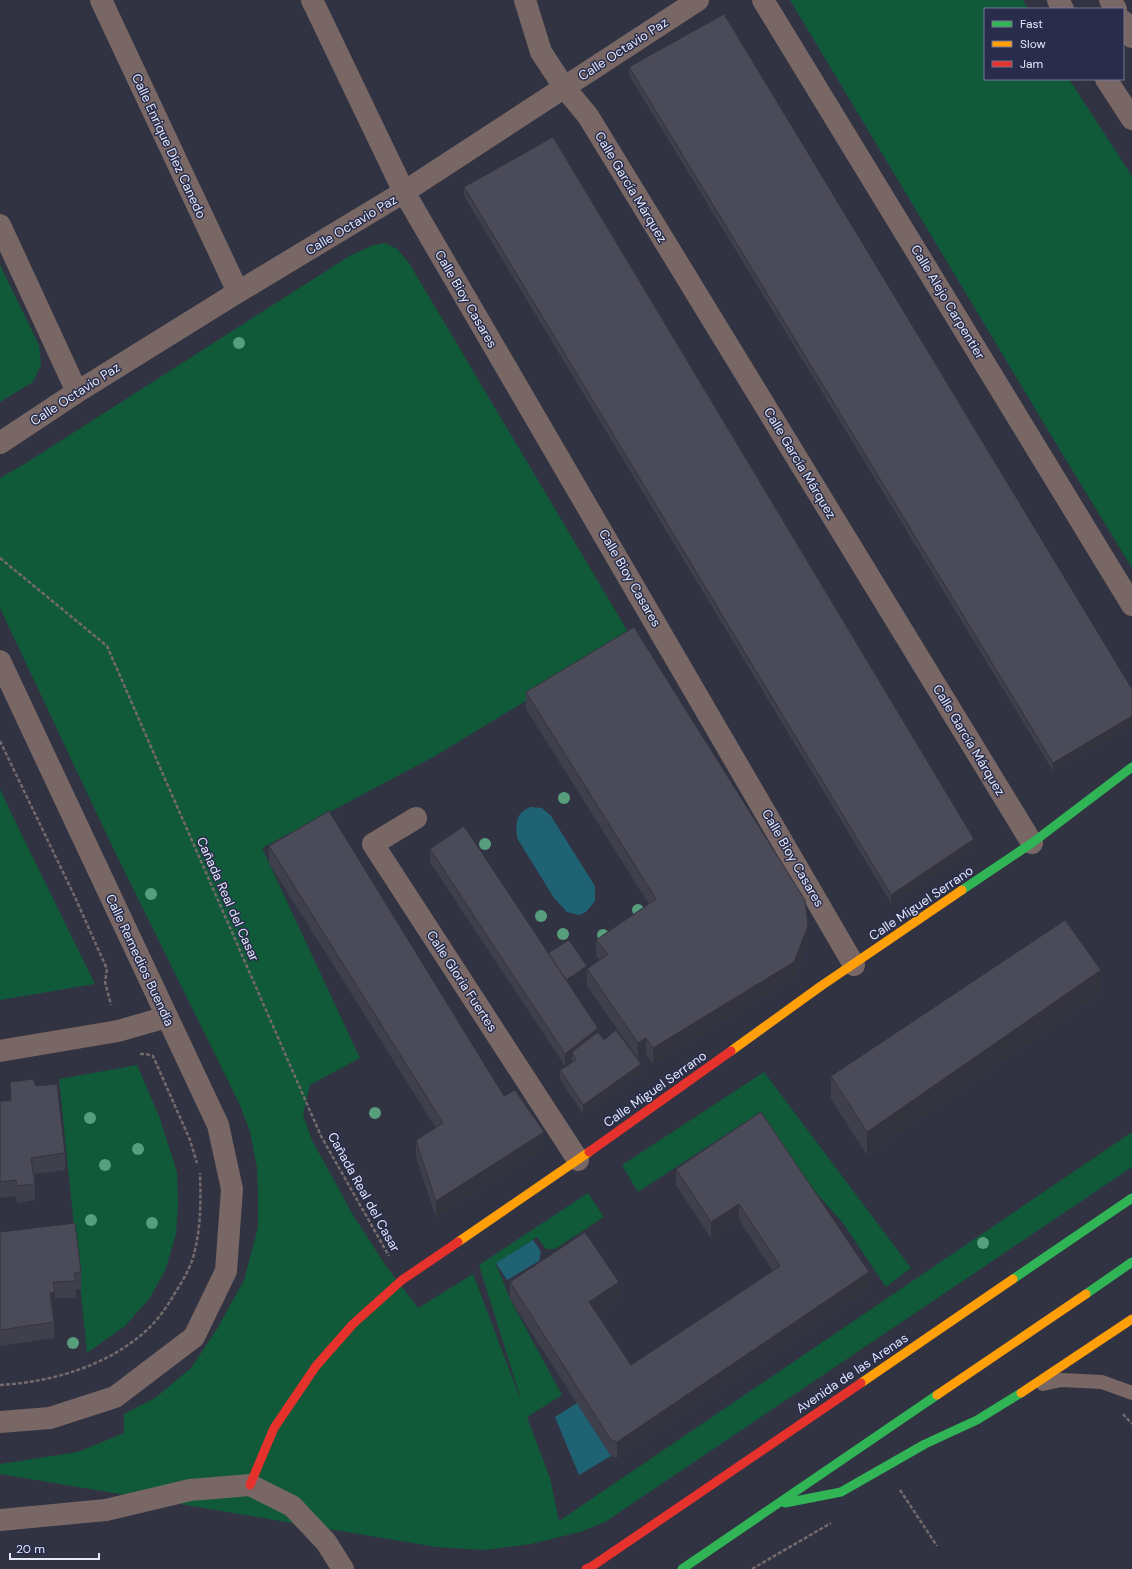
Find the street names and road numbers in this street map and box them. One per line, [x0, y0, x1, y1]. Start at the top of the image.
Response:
street label: Calle Octavio Paz [575, 14, 671, 84]
street label: Calle Enrique Díez Canedo [128, 71, 210, 221]
street label: Calle García Márquez [591, 128, 671, 246]
street label: Calle Octavio Paz [302, 191, 400, 259]
street label: Calle Alejo Carpentier [907, 242, 989, 363]
street label: Calle Bioy Casares [431, 247, 501, 351]
street label: Calle Octavio Paz [27, 359, 123, 429]
street label: Calle García Márquez [760, 404, 840, 522]
street label: Calle Bioy Casares [595, 526, 665, 630]
street label: Calle García Márquez [929, 681, 1009, 799]
street label: Calle Bioy Casares [758, 806, 828, 910]
street label: Cañada Real del Casar [193, 834, 263, 964]
street label: Calle Miguel Serrano [866, 862, 977, 944]
street label: Calle Remedios Buendía [102, 891, 178, 1029]
street label: Calle Gloria Fuertes [423, 927, 501, 1035]
street label: Calle Miguel Serrano [600, 1047, 710, 1131]
street label: Cañada Real del Casar [324, 1129, 404, 1255]
street label: Avenida de las Arenas [793, 1329, 911, 1417]

